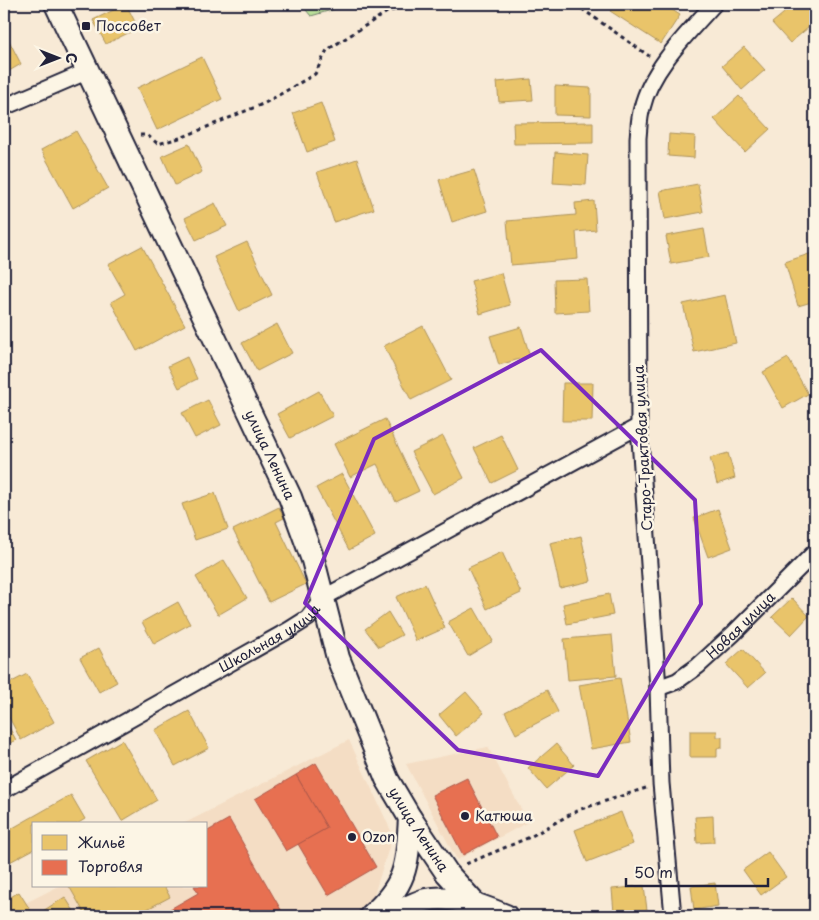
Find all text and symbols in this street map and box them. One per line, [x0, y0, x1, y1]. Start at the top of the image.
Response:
place label: Поссовет [96, 15, 161, 36]
marker: Поссовет [80, 20, 92, 32]
north arrow [32, 32, 82, 82]
text: С [61, 53, 82, 63]
street label: Старо-Трактовая улица [628, 365, 657, 531]
street label: улица Ленина [240, 406, 301, 503]
street label: Новая улица [701, 586, 780, 664]
street label: Школьная улица [215, 599, 325, 677]
street label: улица Ленина [384, 783, 454, 876]
place label: Катюша [475, 805, 533, 826]
marker: Катюша [459, 810, 471, 822]
legend [32, 822, 208, 888]
place label: Ozon [362, 826, 395, 847]
text: Жильё [77, 830, 125, 853]
marker: Ozon [346, 831, 358, 843]
text: Торговля [78, 854, 143, 877]
scale bar [626, 855, 769, 887]
text: 50 m [634, 860, 673, 883]

